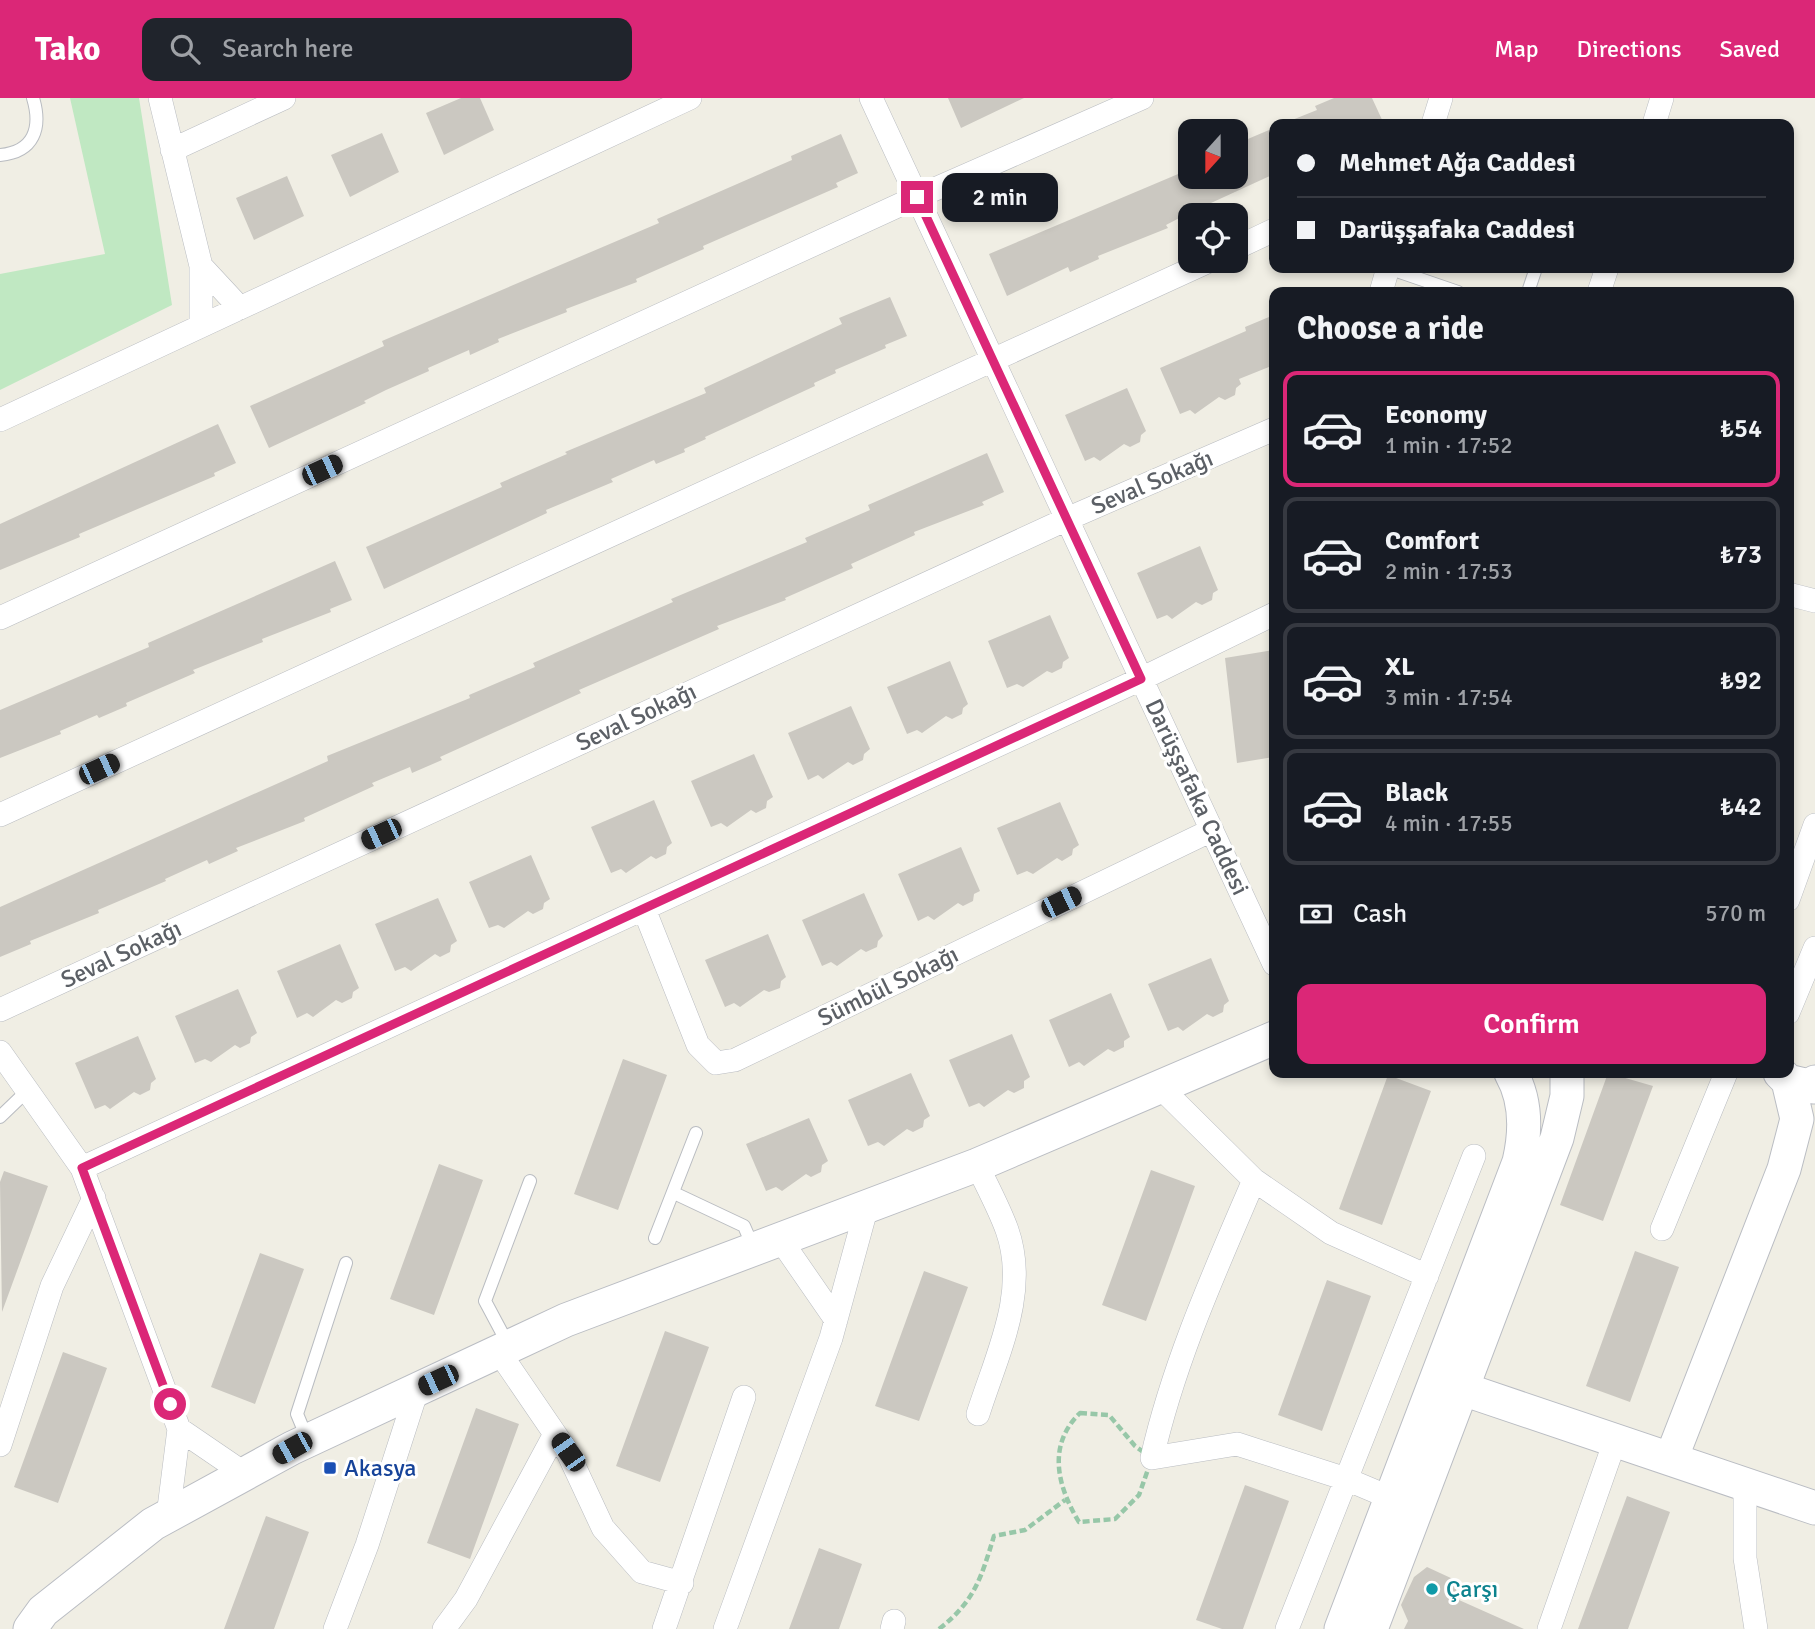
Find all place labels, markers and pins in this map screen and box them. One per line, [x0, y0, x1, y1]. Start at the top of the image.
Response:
place label: Akasya [344, 1453, 416, 1483]
marker: Akasya [322, 1460, 338, 1476]
place label: Çarşı [1446, 1574, 1498, 1604]
marker: Çarşı [1424, 1581, 1440, 1597]

